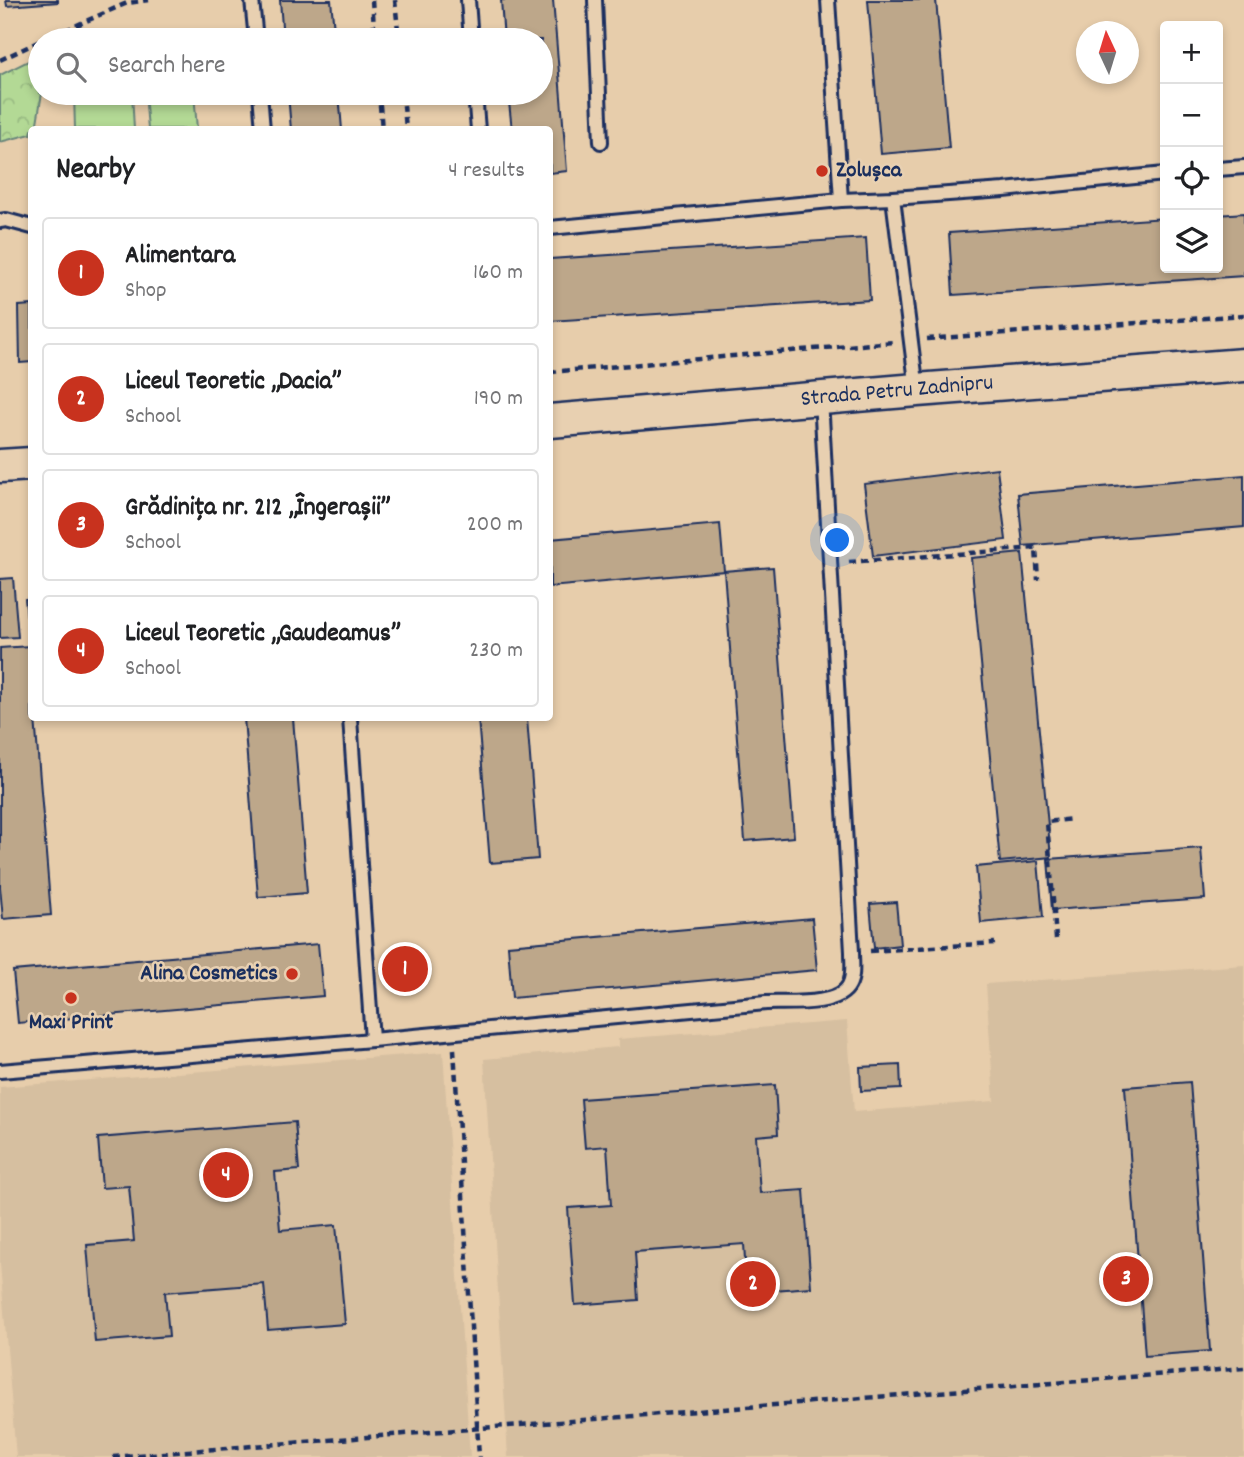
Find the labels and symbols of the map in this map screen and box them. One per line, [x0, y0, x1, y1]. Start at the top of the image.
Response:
north arrow [1076, 21, 1139, 84]
place label: Zolușca [836, 155, 903, 188]
marker: Zolușca [814, 163, 830, 179]
street label: Strada Petru Zadnipru [799, 367, 995, 417]
your location [820, 523, 854, 557]
pin: 1 [382, 943, 428, 995]
place label: Alina Cosmetics [140, 958, 278, 991]
marker: Alina Cosmetics [284, 966, 300, 982]
marker: Maxi Print [63, 990, 79, 1006]
place label: Maxi Print [29, 1007, 114, 1040]
pin: 4 [203, 1149, 249, 1201]
pin: 3 [1103, 1253, 1149, 1305]
pin: 2 [730, 1258, 776, 1310]

